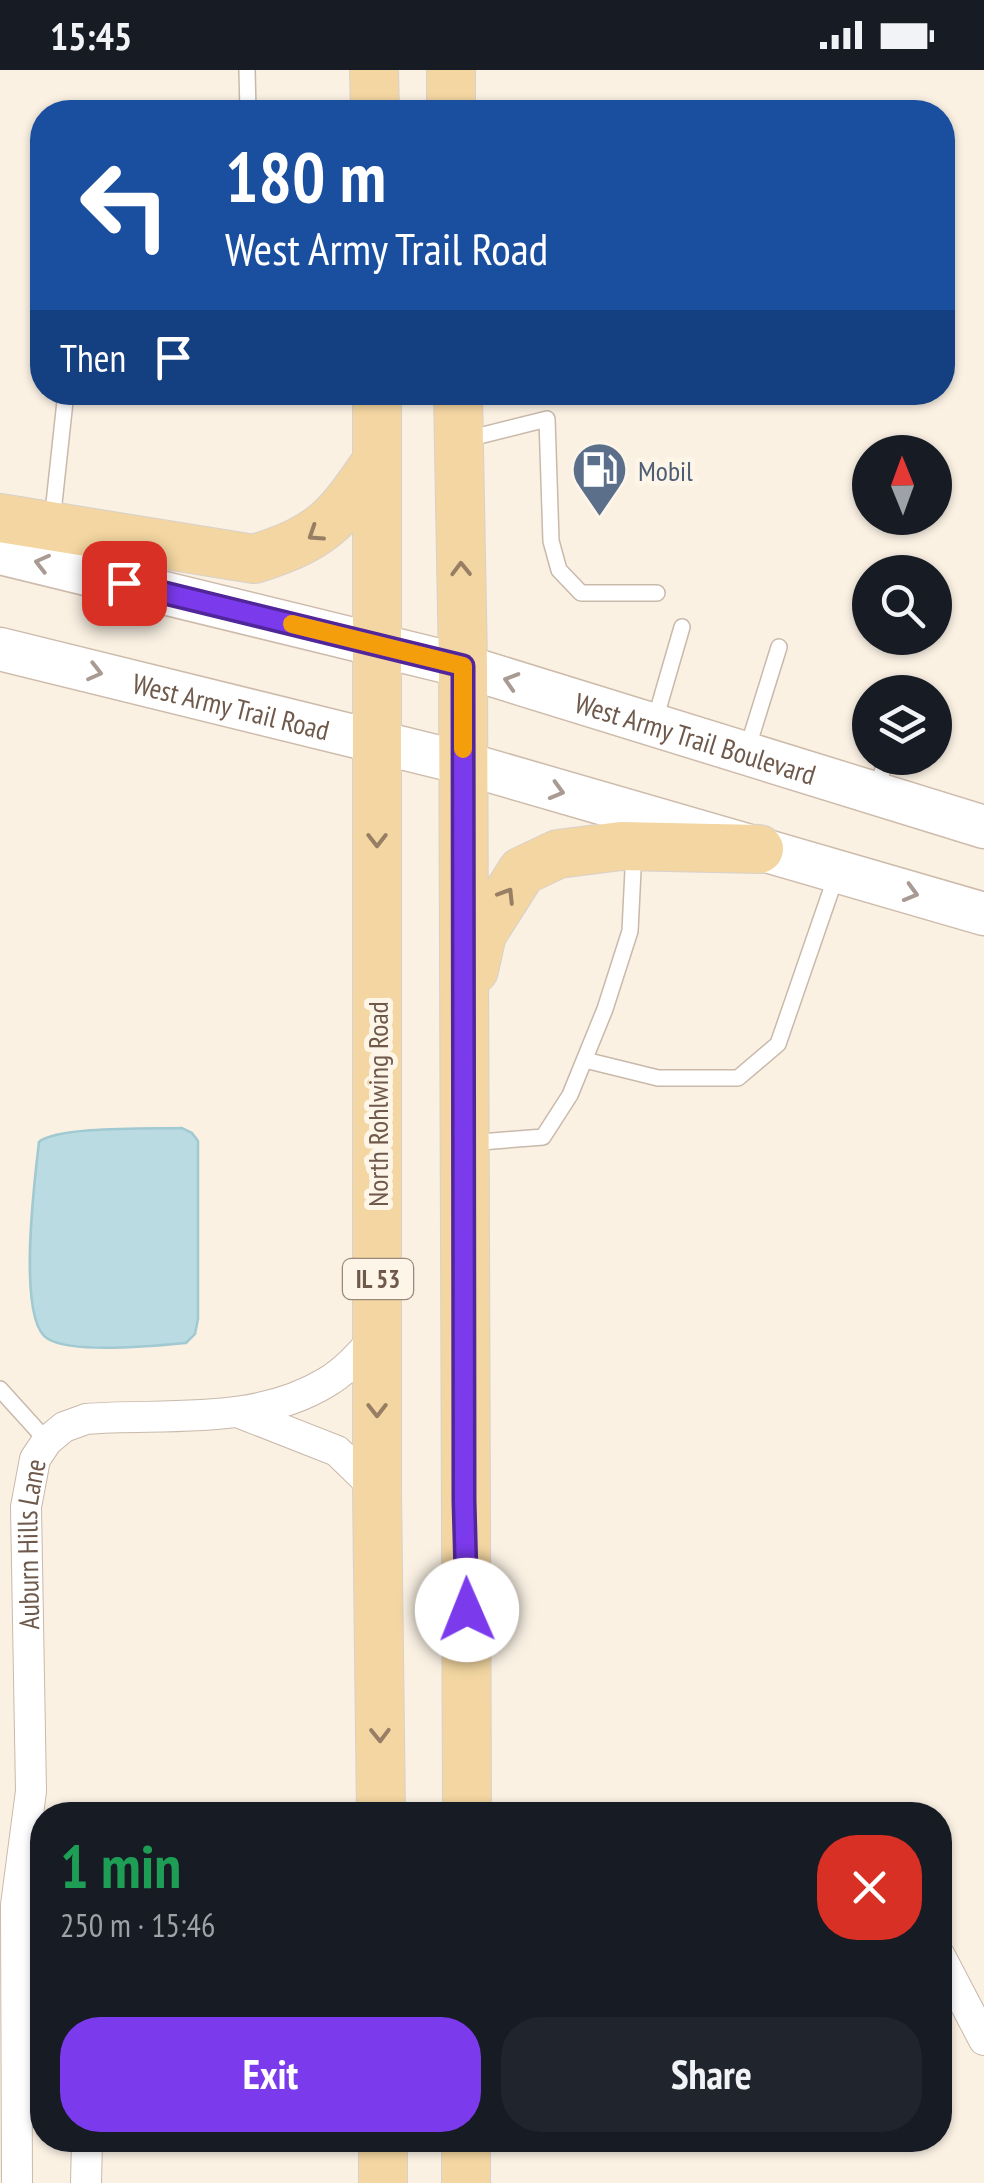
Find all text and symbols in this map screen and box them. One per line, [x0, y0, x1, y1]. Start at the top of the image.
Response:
text: 15:45 [50, 11, 132, 60]
text: 180 m [225, 131, 386, 221]
icon: left [60, 140, 190, 270]
text: West Army Trail Road [225, 219, 548, 277]
icon: arrive [146, 330, 201, 385]
text: Then [60, 333, 126, 382]
north arrow [852, 435, 952, 535]
map controls [852, 435, 952, 775]
fuel station icon: Mobil [569, 440, 629, 519]
place label: Mobil [638, 452, 693, 489]
one-way arrow [307, 521, 325, 540]
pin [82, 541, 167, 626]
one-way arrow [34, 554, 51, 575]
button: search [852, 555, 952, 655]
icon: arrive [97, 556, 152, 611]
one-way arrow [450, 560, 472, 576]
one-way arrow [86, 661, 103, 682]
street label: West Army Trail Road [129, 664, 333, 748]
one-way arrow [504, 672, 521, 693]
button: layers [852, 675, 952, 775]
street label: West Army Trail Boulevard [570, 683, 821, 793]
one-way arrow [548, 779, 565, 800]
one-way arrow [366, 832, 388, 848]
one-way arrow [902, 881, 919, 902]
one-way arrow [495, 887, 514, 905]
street label: North Rohlwing Road [359, 1001, 396, 1207]
road number: IL 53 [343, 1259, 413, 1299]
one-way arrow [366, 1402, 388, 1418]
street label: Auburn Hills Lane [7, 1456, 53, 1630]
position arrow [415, 1558, 519, 1662]
one-way arrow [369, 1728, 391, 1743]
text: 1 min [60, 1827, 181, 1905]
button: close [817, 1835, 922, 1940]
text: 250 m · 15:46 [60, 1904, 215, 1946]
button: Exit [60, 2017, 481, 2132]
button: Share [501, 2017, 922, 2132]

